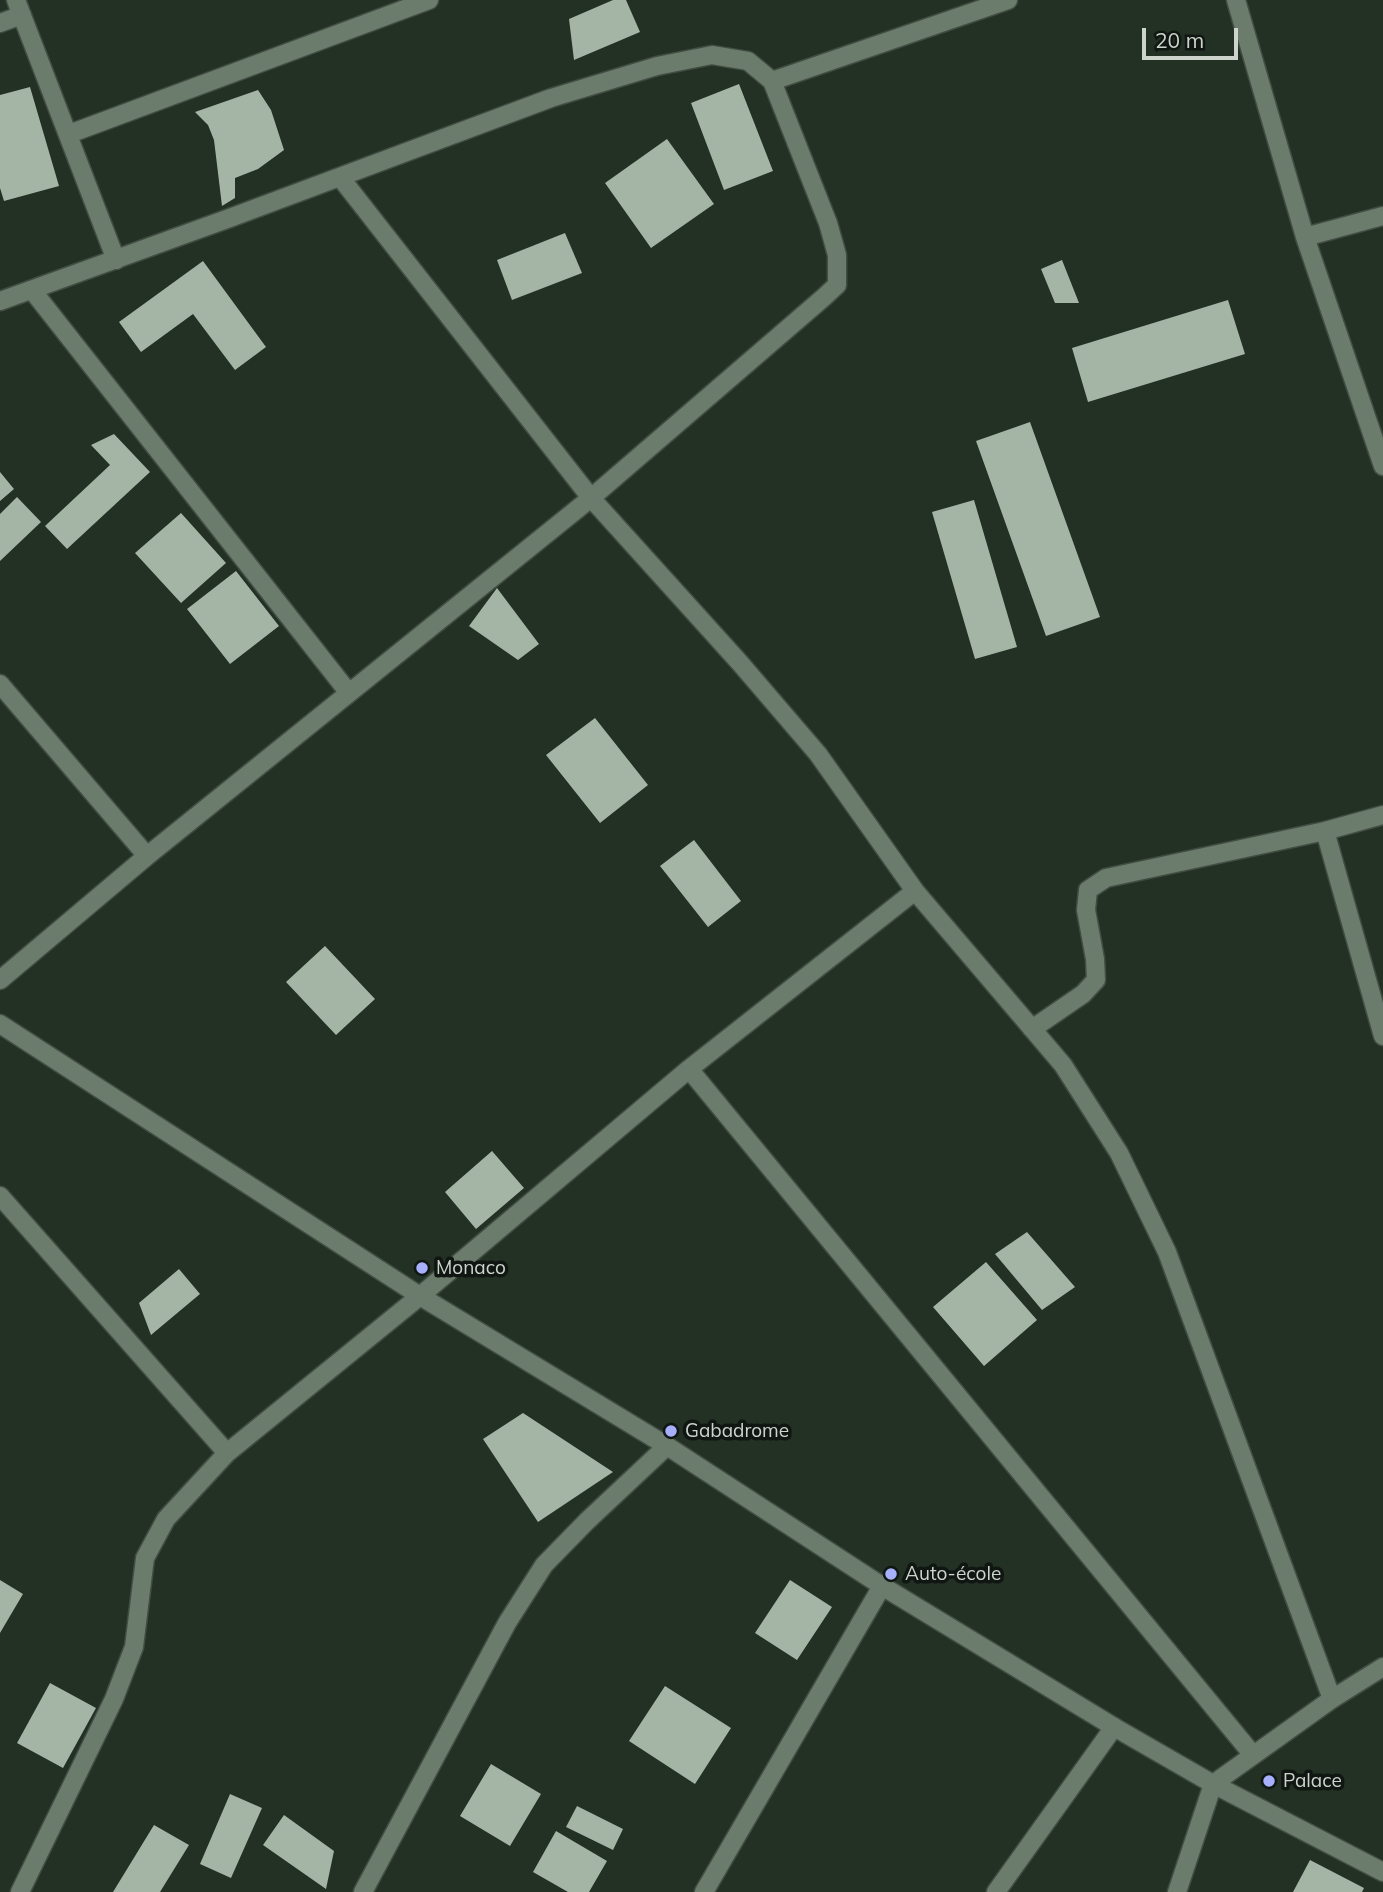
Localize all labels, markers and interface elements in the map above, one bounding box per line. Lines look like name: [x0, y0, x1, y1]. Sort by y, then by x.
scale bar: [1145, 14, 1241, 58]
text: 20 m: [1155, 27, 1204, 53]
place label: Monaco: [436, 1257, 506, 1279]
marker: Monaco: [414, 1260, 430, 1276]
place label: Gabadrome: [685, 1420, 789, 1442]
marker: Gabadrome: [663, 1423, 679, 1439]
place label: Auto-école: [905, 1563, 1001, 1585]
marker: Auto-école: [883, 1566, 899, 1582]
place label: Palace: [1283, 1770, 1342, 1792]
marker: Palace: [1261, 1773, 1277, 1789]

